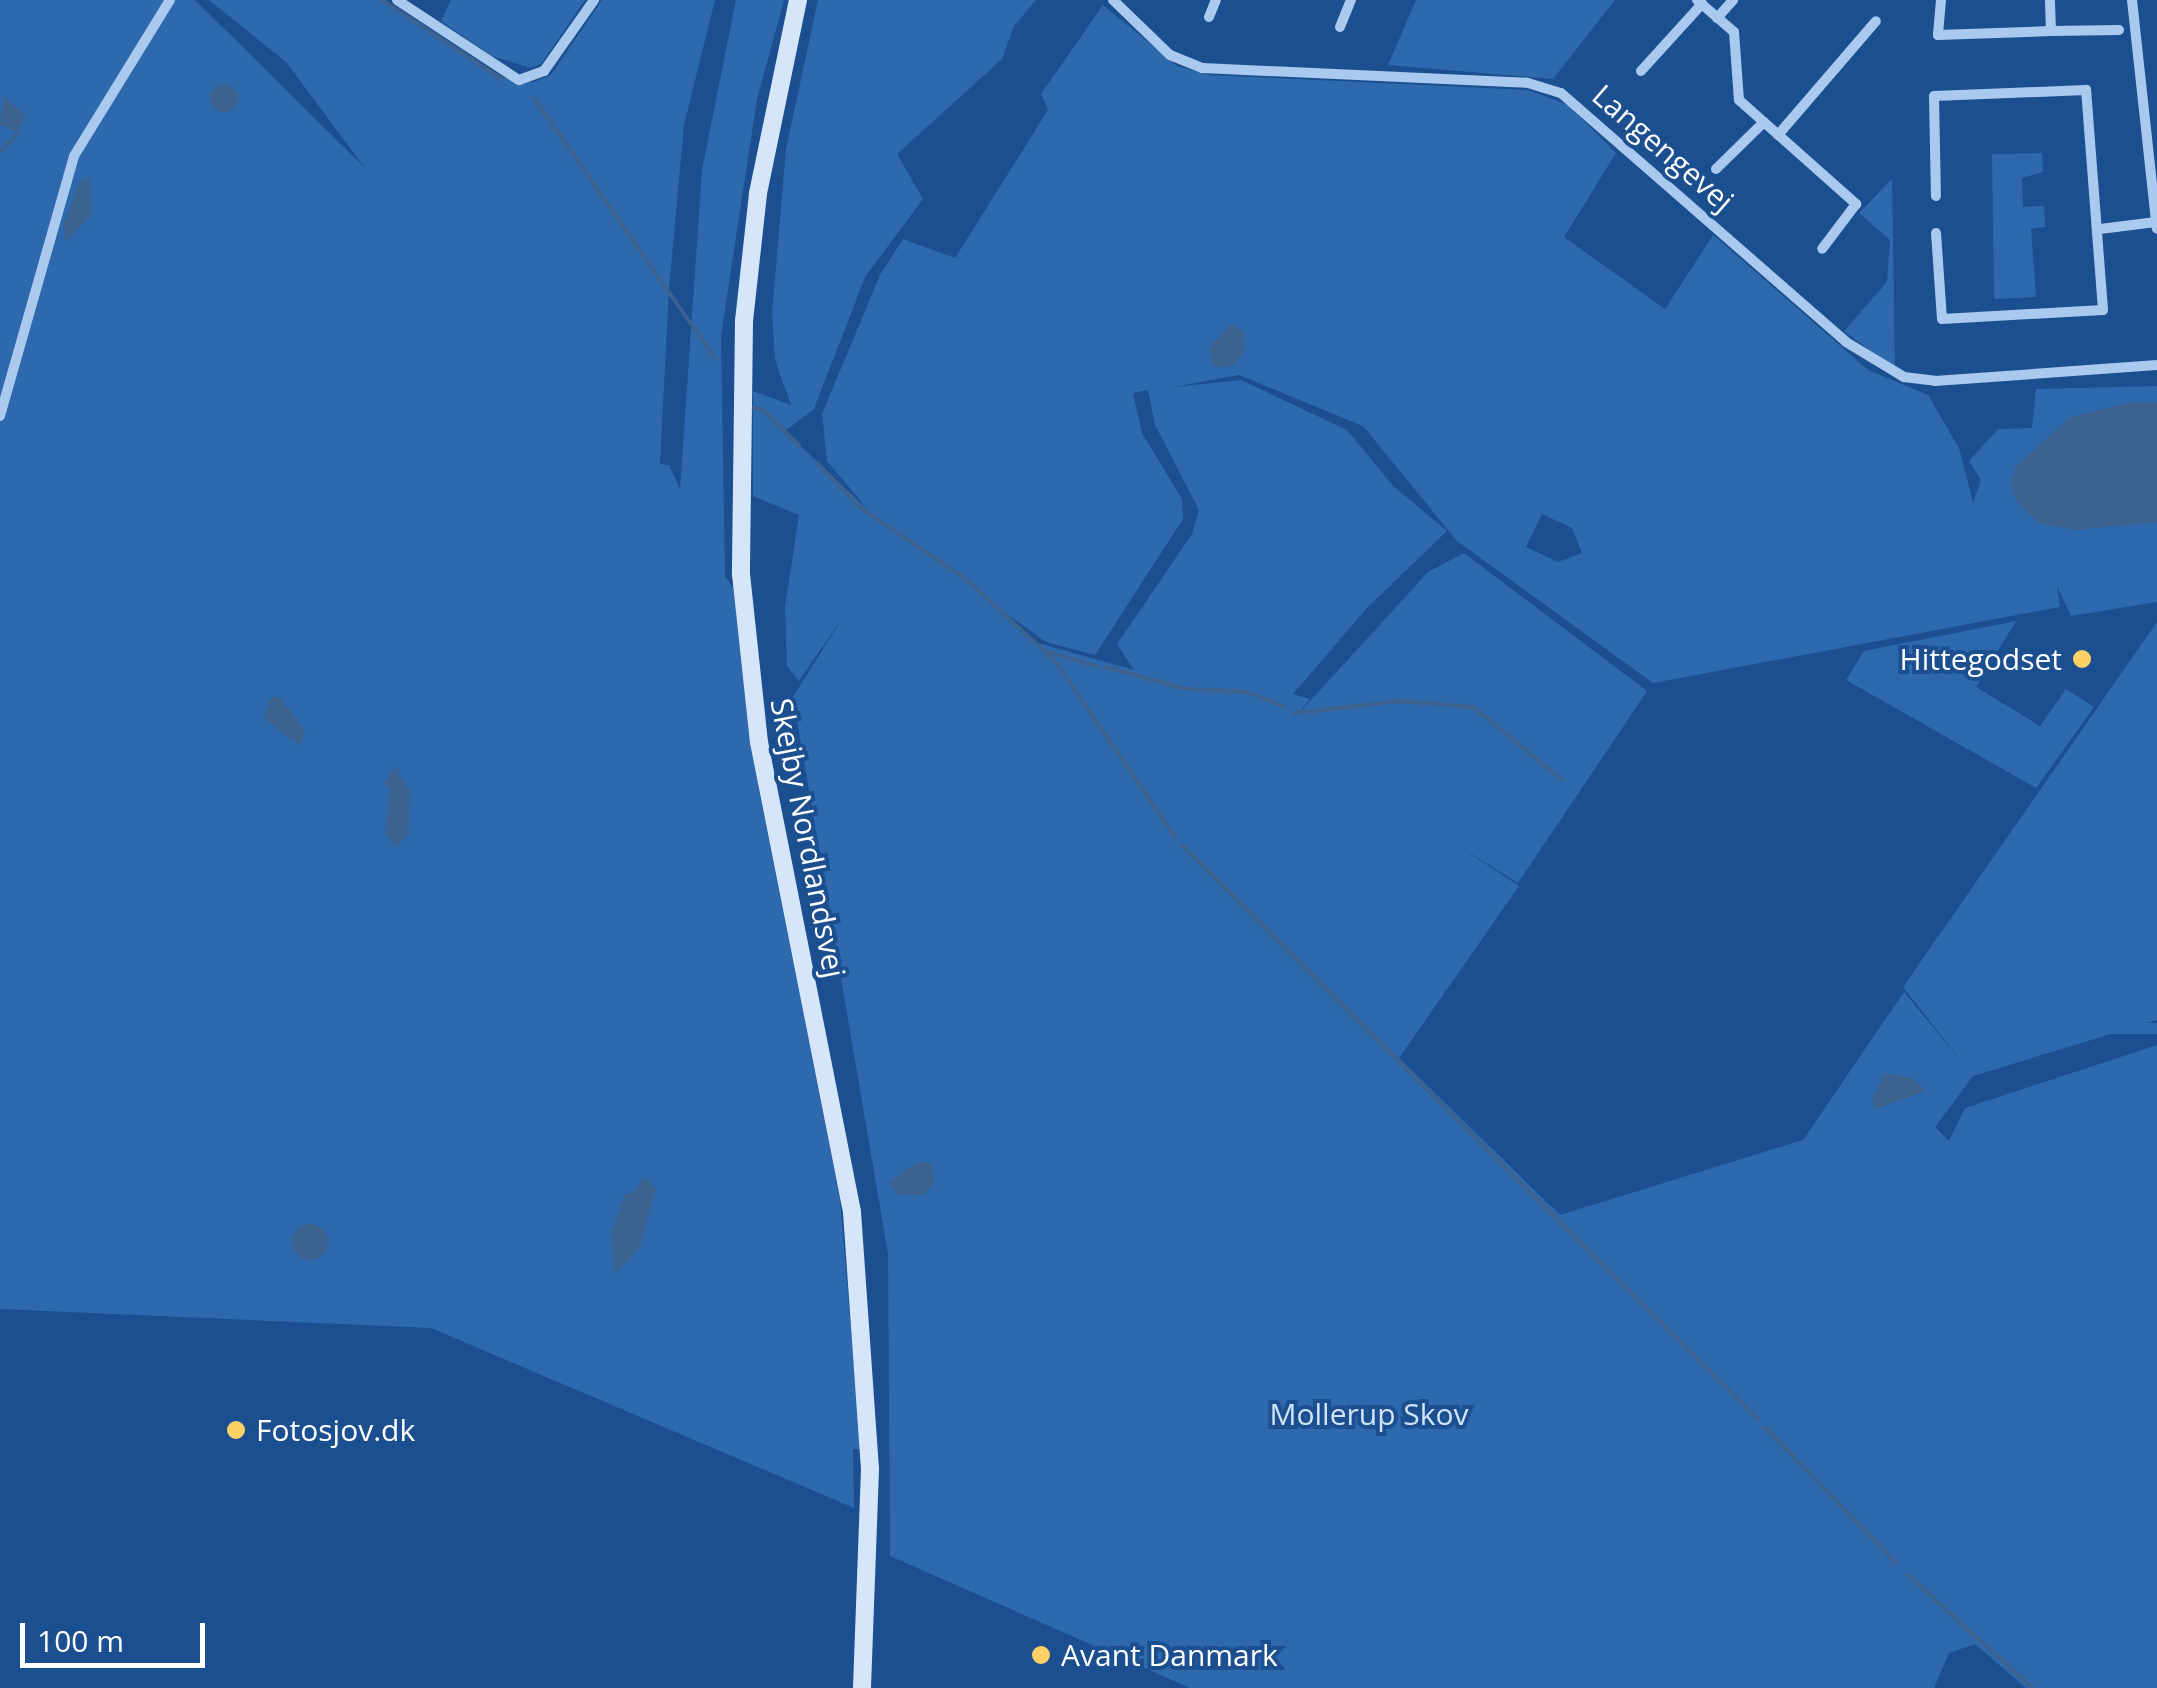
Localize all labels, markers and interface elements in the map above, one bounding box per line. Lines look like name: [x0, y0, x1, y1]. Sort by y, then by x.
street label: Langengevej: [1585, 77, 1741, 219]
place label: Hittegodset: [1900, 641, 2062, 677]
marker: Hittegodset: [2071, 648, 2093, 670]
street label: Skejby Nordlandsvej: [763, 695, 853, 981]
park label: Mollerup Skov: [1269, 1396, 1469, 1432]
place label: Fotosjov.dk: [256, 1412, 415, 1448]
marker: Fotosjov.dk: [225, 1419, 247, 1441]
scale bar: [25, 1603, 210, 1665]
text: 100 m: [37, 1620, 124, 1661]
place label: Avant Danmark: [1061, 1637, 1278, 1673]
marker: Avant Danmark: [1030, 1644, 1052, 1666]

